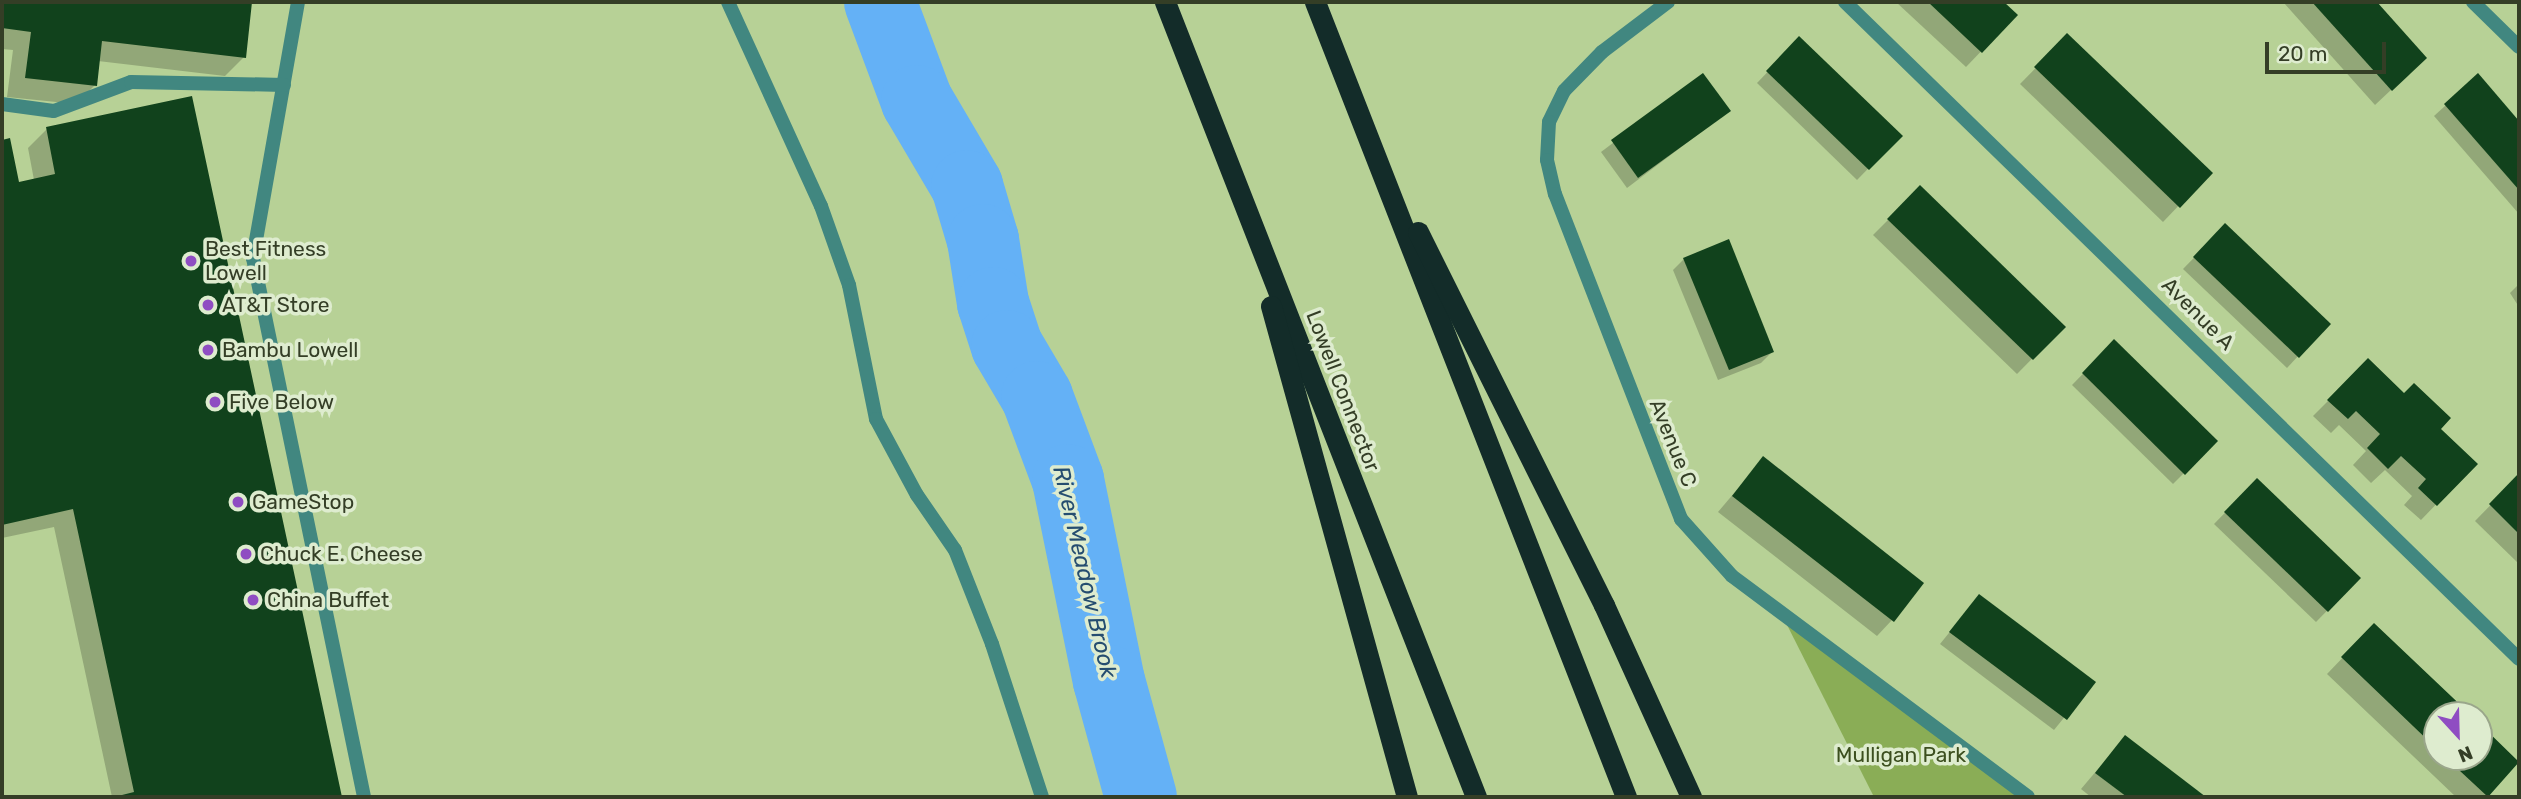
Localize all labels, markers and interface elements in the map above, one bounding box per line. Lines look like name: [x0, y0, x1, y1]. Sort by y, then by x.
scale bar: [2269, 28, 2390, 72]
text: 20 m: [2278, 41, 2327, 66]
place label: Best Fitness Lowell: [205, 236, 326, 286]
marker: Best Fitness Lowell: [183, 253, 199, 269]
street label: Avenue A: [2156, 272, 2240, 356]
place label: AT&T Store: [222, 292, 330, 318]
marker: AT&T Store: [200, 297, 216, 313]
street label: Lowell Connector: [1301, 307, 1385, 475]
place label: Bambu Lowell: [222, 337, 358, 363]
marker: Bambu Lowell: [200, 342, 216, 358]
place label: Five Below: [229, 389, 334, 415]
marker: Five Below: [207, 394, 223, 410]
street label: Avenue C: [1644, 395, 1702, 491]
water label: River Meadow Brook: [1047, 463, 1123, 681]
place label: GameStop: [252, 489, 354, 515]
marker: GameStop: [230, 494, 246, 510]
place label: Chuck E. Cheese: [260, 541, 423, 567]
marker: Chuck E. Cheese: [238, 546, 254, 562]
place label: China Buffet: [267, 587, 389, 613]
marker: China Buffet: [245, 592, 261, 608]
north arrow: [2423, 701, 2493, 771]
text: N: [2455, 741, 2476, 767]
park label: Mulligan Park: [1836, 742, 1966, 768]

